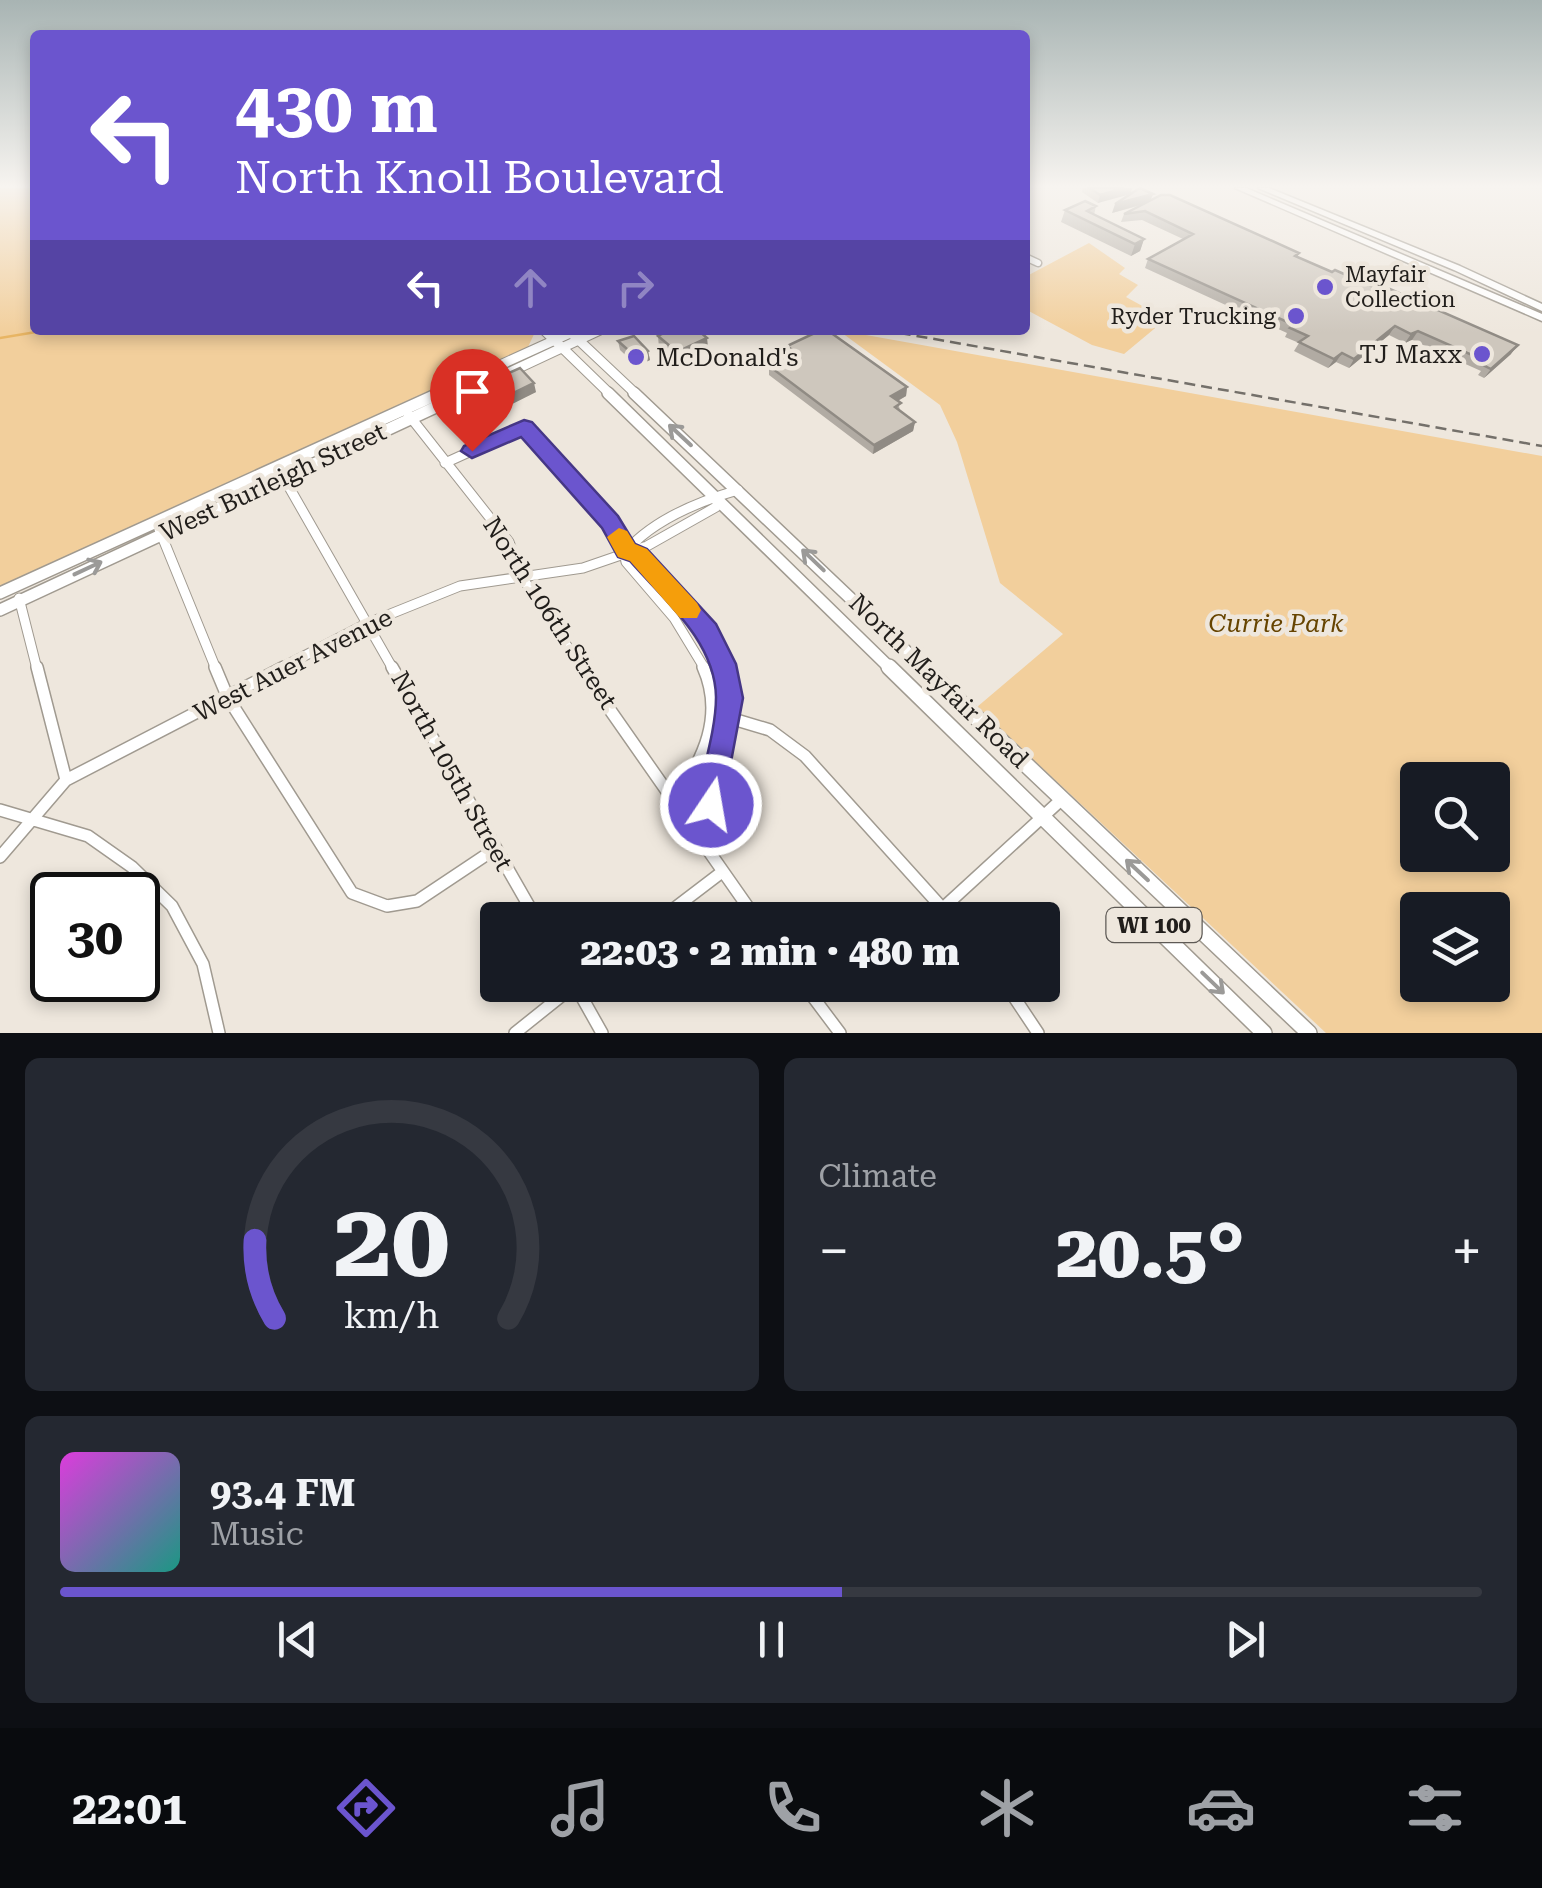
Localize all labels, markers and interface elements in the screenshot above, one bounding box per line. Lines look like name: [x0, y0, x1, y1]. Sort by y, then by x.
text: 430 m: [235, 67, 438, 149]
icon: left: [70, 70, 200, 200]
text: North Knoll Boulevard: [235, 151, 724, 204]
icon: left: [398, 260, 453, 315]
icon: ahead: [503, 260, 558, 315]
icon: right: [608, 260, 663, 315]
place label: Mayfair Collection: [1345, 262, 1455, 312]
marker: Mayfair Collection: [1314, 276, 1336, 298]
place label: Ryder Trucking: [1111, 304, 1277, 329]
marker: Ryder Trucking: [1285, 305, 1307, 327]
place label: TJ Maxx: [1359, 340, 1463, 369]
place label: McDonald's: [656, 343, 799, 372]
marker: TJ Maxx: [1471, 343, 1493, 365]
marker: McDonald's: [625, 346, 647, 368]
pin: [430, 349, 515, 452]
icon: arrive: [445, 364, 500, 419]
street label: West Burleigh Street: [156, 417, 390, 547]
one-way arrow: [668, 423, 692, 447]
street label: North 106th Street: [477, 512, 623, 714]
one-way arrow: [801, 548, 825, 572]
one-way arrow: [72, 558, 102, 577]
street label: North Mayfair Road: [843, 588, 1035, 774]
street label: West Auer Avenue: [189, 603, 397, 727]
park label: Currie Park: [1208, 609, 1344, 638]
street label: North 105th Street: [385, 666, 519, 876]
position arrow: [659, 753, 763, 857]
map controls: [1400, 762, 1510, 1002]
button: search: [1400, 762, 1510, 872]
one-way arrow: [1125, 858, 1149, 882]
speed limit sign: 30: [30, 872, 160, 1002]
button: layers: [1400, 892, 1510, 1002]
road number: WI 100: [1106, 908, 1202, 942]
text: 22:03 · 2 min · 480 m: [580, 930, 960, 974]
one-way arrow: [1201, 971, 1225, 995]
text: Climate: [819, 1157, 937, 1195]
text: 20: [334, 1180, 450, 1301]
text: 20.5°: [1056, 1207, 1245, 1295]
text: −: [819, 1219, 849, 1283]
text: +: [1451, 1219, 1482, 1283]
text: km/h: [344, 1295, 440, 1337]
text: 93.4 FM: [210, 1471, 356, 1515]
text: Music: [210, 1515, 304, 1553]
icon: previous: [270, 1612, 325, 1667]
icon: pause: [744, 1612, 799, 1667]
icon: next: [1218, 1612, 1273, 1667]
icon: directions: [331, 1773, 401, 1843]
icon: music: [545, 1773, 615, 1843]
icon: phone: [758, 1773, 828, 1843]
icon: climate: [972, 1773, 1042, 1843]
icon: car: [1186, 1773, 1256, 1843]
icon: filters: [1400, 1773, 1470, 1843]
text: 22:01: [72, 1782, 187, 1835]

